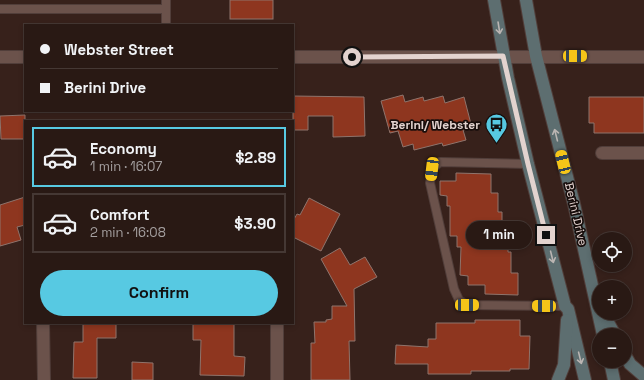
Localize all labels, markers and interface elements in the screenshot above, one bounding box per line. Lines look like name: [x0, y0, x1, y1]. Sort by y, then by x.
one-way arrow: [495, 21, 503, 34]
text: Webster Street: [64, 40, 174, 59]
route start: [343, 48, 361, 66]
car: [563, 50, 587, 62]
text: Berini Drive: [64, 78, 146, 97]
bus stop icon: Berini/ Webster: [483, 112, 509, 145]
place label: Berini/ Webster: [391, 117, 480, 133]
one-way arrow: [552, 129, 560, 142]
icon: car: [42, 139, 78, 175]
text: Economy: [90, 139, 157, 158]
text: $2.89: [235, 148, 276, 167]
car: [554, 149, 572, 175]
car: [425, 156, 439, 182]
text: 1 min · 16:07: [90, 158, 162, 175]
street label: Berini Drive: [561, 181, 591, 247]
icon: car: [42, 205, 78, 241]
text: Comfort: [90, 205, 150, 224]
text: $3.90: [234, 214, 276, 233]
callout: 1 min: [466, 221, 532, 249]
text: 2 min · 16:08: [90, 224, 166, 241]
text: 1 min: [483, 226, 515, 243]
route end: [537, 226, 555, 244]
map controls: [592, 232, 632, 368]
button: locate: [592, 232, 632, 272]
one-way arrow: [549, 251, 556, 264]
button: Confirm: [40, 270, 278, 316]
button: +: [592, 280, 632, 320]
car: [455, 299, 479, 311]
car: [532, 300, 556, 312]
button: −: [592, 328, 632, 368]
one-way arrow: [577, 351, 584, 364]

